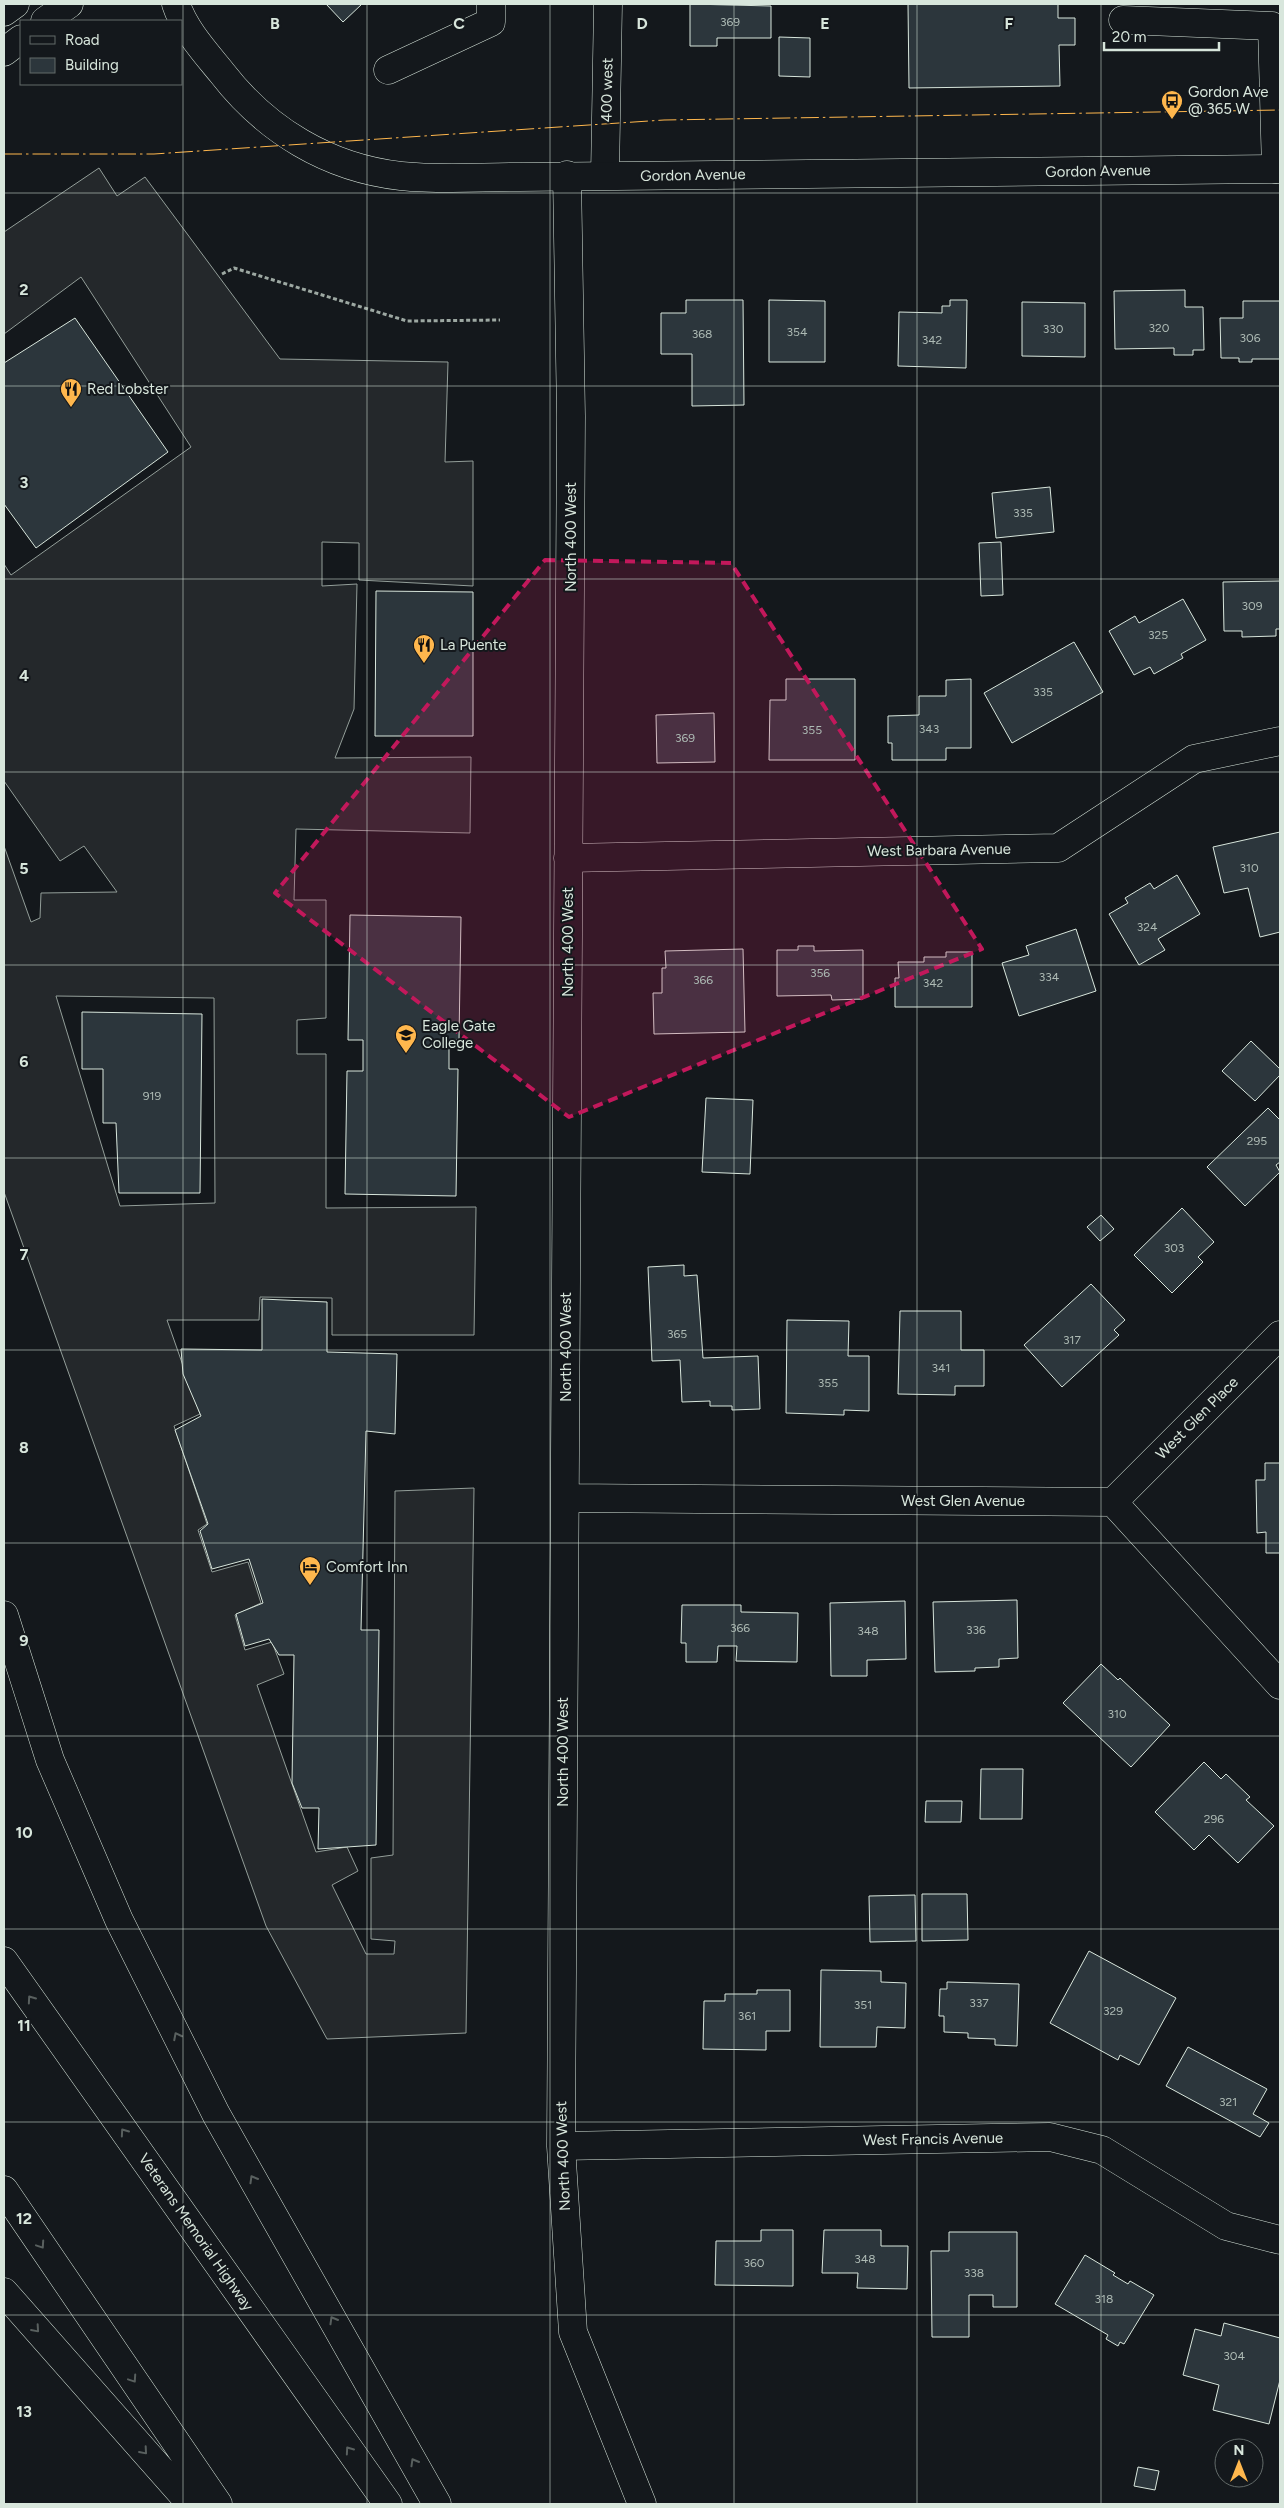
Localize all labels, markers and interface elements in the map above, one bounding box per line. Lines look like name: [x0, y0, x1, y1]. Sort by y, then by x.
text: B: [270, 14, 280, 33]
text: C: [453, 14, 465, 33]
text: D: [636, 14, 648, 33]
text: E: [820, 14, 830, 33]
text: F: [1005, 14, 1014, 33]
house number: 369: [720, 15, 740, 29]
legend: [20, 20, 182, 85]
scale bar: [1104, 20, 1219, 52]
text: 20 m: [1112, 28, 1146, 46]
text: Road: [65, 31, 100, 49]
text: Building: [65, 56, 119, 74]
street label: 400 west: [597, 57, 617, 122]
place label: Gordon Ave @ 365 W: [1188, 83, 1269, 118]
bus stop icon: Gordon Ave @ 365 W: [1160, 89, 1184, 120]
street label: Gordon Avenue: [1045, 161, 1151, 181]
street label: Gordon Avenue: [640, 165, 746, 185]
text: 2: [19, 280, 29, 299]
house number: 320: [1149, 321, 1170, 335]
house number: 330: [1043, 322, 1064, 336]
house number: 354: [787, 325, 808, 339]
house number: 368: [692, 327, 712, 341]
house number: 306: [1239, 331, 1261, 345]
house number: 342: [922, 333, 942, 347]
restaurant icon: Red Lobster: [59, 377, 83, 408]
place label: Red Lobster: [87, 380, 168, 398]
text: 3: [20, 473, 29, 492]
street label: North 400 West: [562, 482, 580, 592]
house number: 335: [1013, 506, 1033, 520]
house number: 309: [1241, 599, 1263, 613]
house number: 325: [1148, 628, 1168, 642]
restaurant icon: La Puente: [412, 633, 436, 664]
place label: La Puente: [440, 636, 507, 654]
text: 4: [19, 666, 29, 685]
house number: 335: [1033, 685, 1053, 699]
house number: 343: [919, 722, 939, 736]
house number: 355: [802, 723, 822, 737]
house number: 369: [675, 731, 695, 745]
street label: West Barbara Avenue: [867, 840, 1011, 860]
text: 5: [19, 859, 29, 878]
house number: 310: [1239, 861, 1259, 875]
street label: North 400 West: [559, 887, 577, 997]
house number: 324: [1137, 920, 1158, 934]
house number: 356: [810, 966, 830, 980]
house number: 334: [1039, 970, 1060, 984]
house number: 366: [693, 973, 713, 987]
house number: 342: [923, 976, 943, 990]
place label: Eagle Gate College: [422, 1017, 495, 1052]
school or university icon: Eagle Gate College: [394, 1023, 418, 1054]
text: 6: [19, 1052, 29, 1071]
house number: 919: [143, 1089, 161, 1103]
house number: 295: [1247, 1134, 1267, 1148]
house number: 303: [1164, 1241, 1184, 1255]
text: 7: [20, 1245, 29, 1264]
street label: North 400 West: [557, 1292, 575, 1402]
house number: 365: [667, 1327, 687, 1341]
house number: 317: [1063, 1333, 1082, 1347]
house number: 341: [932, 1361, 950, 1375]
street label: West Glen Place: [1152, 1373, 1242, 1463]
house number: 355: [818, 1376, 838, 1390]
text: 8: [19, 1438, 29, 1457]
street label: West Glen Avenue: [901, 1492, 1025, 1510]
hotel icon: Comfort Inn: [298, 1555, 322, 1586]
place label: Comfort Inn: [326, 1558, 408, 1576]
house number: 366: [730, 1621, 750, 1635]
house number: 336: [966, 1623, 986, 1637]
house number: 348: [857, 1624, 879, 1638]
text: 9: [19, 1631, 29, 1650]
street label: North 400 West: [554, 1697, 572, 1807]
house number: 310: [1107, 1707, 1127, 1721]
house number: 296: [1204, 1812, 1224, 1826]
text: 10: [15, 1823, 33, 1842]
one-way arrow: [28, 1995, 37, 2005]
house number: 337: [969, 1996, 989, 2010]
house number: 351: [854, 1998, 872, 2012]
house number: 329: [1103, 2004, 1123, 2018]
house number: 361: [738, 2009, 756, 2023]
text: 11: [17, 2016, 31, 2035]
one-way arrow: [173, 2032, 183, 2041]
house number: 321: [1219, 2095, 1237, 2109]
street label: North 400 West: [552, 2100, 574, 2211]
one-way arrow: [121, 2128, 130, 2137]
street label: West Francis Avenue: [863, 2129, 1003, 2149]
street label: Veterans Memorial Highway: [135, 2150, 257, 2314]
one-way arrow: [249, 2176, 259, 2185]
text: 12: [16, 2209, 32, 2228]
one-way arrow: [35, 2239, 44, 2249]
house number: 348: [854, 2252, 876, 2266]
house number: 360: [743, 2256, 765, 2270]
house number: 338: [964, 2266, 984, 2280]
house number: 318: [1095, 2292, 1113, 2306]
one-way arrow: [330, 2317, 340, 2326]
one-way arrow: [30, 2323, 39, 2332]
house number: 304: [1223, 2349, 1245, 2363]
one-way arrow: [126, 2374, 136, 2383]
text: 13: [16, 2402, 32, 2421]
north arrow: [1214, 2438, 1264, 2488]
text: N: [1234, 2442, 1244, 2459]
one-way arrow: [138, 2445, 147, 2454]
one-way arrow: [346, 2446, 355, 2456]
one-way arrow: [410, 2458, 420, 2467]

